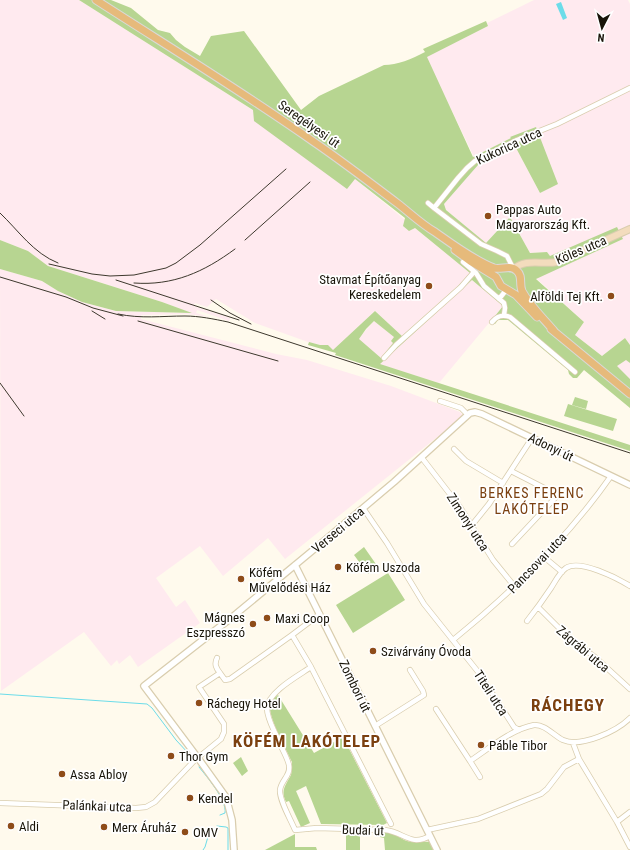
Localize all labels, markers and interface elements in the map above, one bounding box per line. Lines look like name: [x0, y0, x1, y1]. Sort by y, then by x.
north arrow: [582, 8, 622, 48]
text: N: [597, 31, 605, 44]
street label: Seregélyesi út: [275, 97, 343, 151]
street label: Kukorica utca: [474, 124, 544, 168]
place label: Pappas Auto Magyarország Kft.: [496, 202, 590, 232]
marker: Pappas Auto Magyarország Kft.: [483, 211, 493, 221]
street label: Köles utca: [553, 233, 609, 267]
place label: Stavmat Építőanyag Kereskedelem: [319, 272, 421, 302]
marker: Stavmat Építőanyag Kereskedelem: [424, 281, 434, 291]
place label: Alföldi Tej Kft.: [530, 289, 603, 304]
marker: Alföldi Tej Kft.: [606, 291, 616, 301]
street label: Adonyi út: [526, 430, 576, 464]
district label: BERKES FERENC LAKÓTELEP: [480, 485, 584, 517]
street label: Zimonyi utca: [444, 490, 492, 554]
street label: Verseci utca: [309, 504, 367, 556]
street label: Pancsovai utca: [504, 530, 570, 596]
place label: Köfém Uszoda: [346, 560, 420, 575]
marker: Köfém Uszoda: [333, 562, 343, 572]
place label: Köfém Művelődési Ház: [249, 565, 331, 595]
marker: Köfém Művelődési Ház: [236, 574, 246, 584]
place label: Mágnes Eszpresszó: [187, 610, 245, 640]
place label: Maxi Coop: [275, 611, 330, 626]
marker: Maxi Coop: [262, 613, 272, 623]
marker: Mágnes Eszpresszó: [248, 619, 258, 629]
street label: Zágrábi utca: [554, 623, 612, 675]
place label: Szivárvány Óvoda: [381, 644, 471, 659]
marker: Szivárvány Óvoda: [368, 646, 378, 656]
street label: Zombori út: [336, 658, 374, 715]
street label: Titeli utca: [471, 668, 511, 718]
district label: RÁCHEGY: [531, 695, 605, 715]
place label: Ráchegy Hotel: [207, 696, 281, 711]
marker: Ráchegy Hotel: [194, 698, 204, 708]
district label: KÖFÉM LAKÓTELEP: [233, 731, 381, 751]
place label: Páble Tibor: [489, 738, 547, 753]
marker: Páble Tibor: [476, 740, 486, 750]
place label: Thor Gym: [179, 749, 228, 764]
marker: Thor Gym: [166, 751, 176, 761]
place label: Assa Abloy: [70, 767, 128, 782]
marker: Assa Abloy: [57, 769, 67, 779]
place label: Kendel: [198, 791, 233, 806]
marker: Kendel: [185, 793, 195, 803]
street label: Palánkai utca: [62, 797, 132, 815]
place label: Aldi: [19, 819, 39, 834]
place label: Merx Áruház: [112, 820, 177, 835]
marker: Aldi: [6, 821, 16, 831]
marker: Merx Áruház: [99, 822, 109, 832]
street label: Budai út: [342, 822, 384, 838]
place label: OMV: [193, 825, 219, 840]
marker: OMV: [180, 827, 190, 837]

